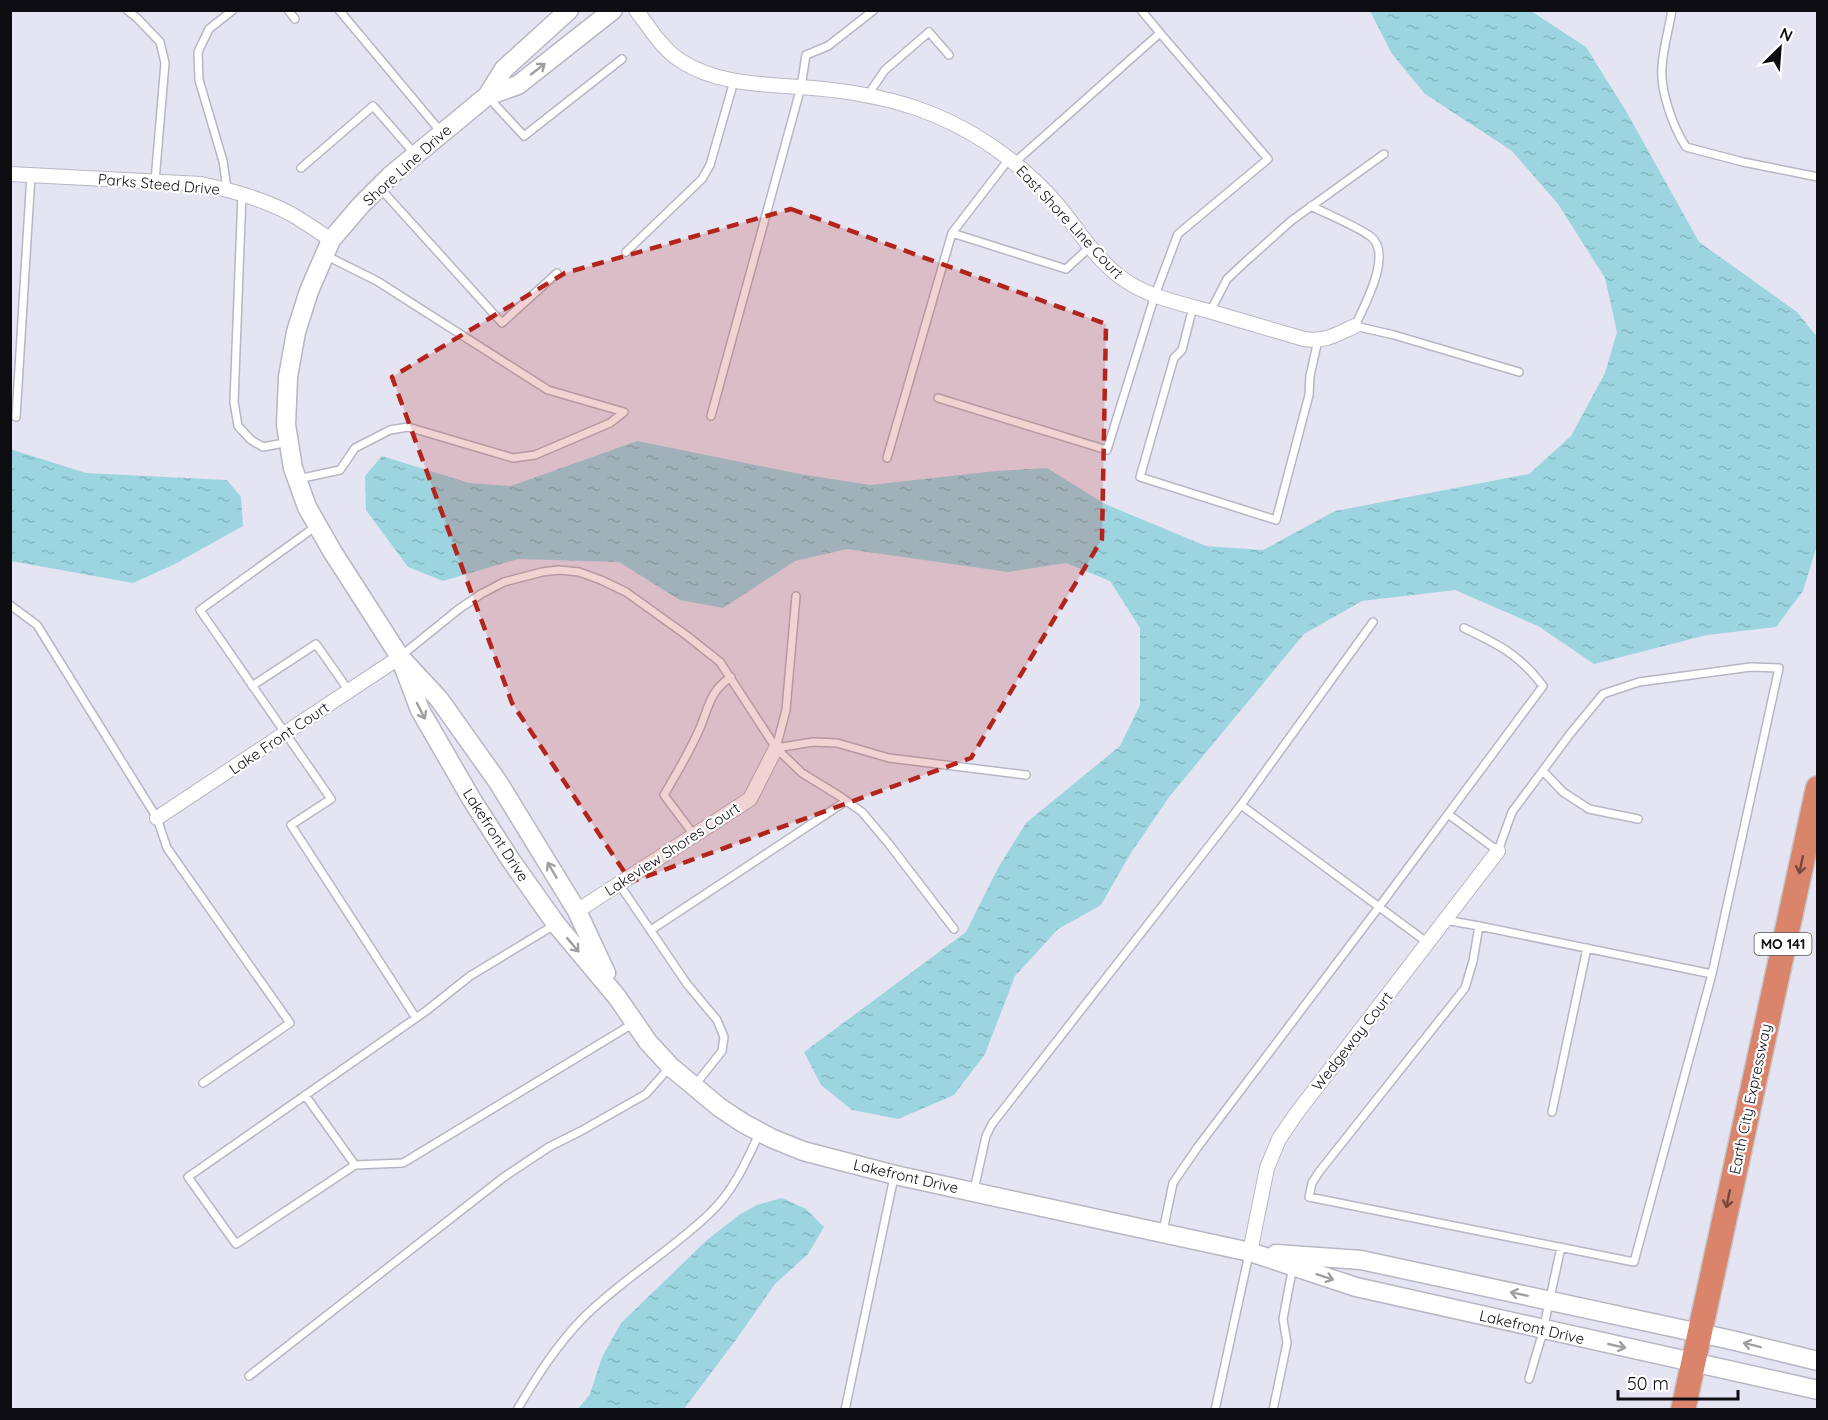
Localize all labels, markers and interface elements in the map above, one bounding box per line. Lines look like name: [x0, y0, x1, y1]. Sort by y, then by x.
north arrow: [1750, 18, 1810, 78]
text: N: [1777, 23, 1796, 46]
one-way arrow: [530, 63, 546, 76]
street label: Shore Line Drive: [359, 120, 455, 210]
street label: East Shore Line Court: [1012, 161, 1128, 283]
street label: Parks Steed Drive: [97, 169, 221, 199]
street label: Lake Front Court: [225, 698, 333, 778]
one-way arrow: [416, 702, 428, 720]
street label: Lakefront Drive: [459, 785, 533, 885]
street label: Lakeview Shores Court: [601, 798, 743, 900]
one-way arrow: [1794, 856, 1806, 875]
one-way arrow: [546, 862, 558, 879]
road number: MO 141: [1754, 933, 1812, 955]
one-way arrow: [567, 937, 580, 953]
street label: Wedgeway Court: [1307, 988, 1397, 1094]
street label: Earth City Expressway: [1725, 1022, 1775, 1176]
street label: Lakefront Drive: [852, 1155, 960, 1197]
one-way arrow: [1722, 1189, 1733, 1209]
one-way arrow: [1315, 1272, 1334, 1283]
one-way arrow: [1509, 1288, 1528, 1300]
street label: Lakefront Drive: [1478, 1306, 1586, 1348]
one-way arrow: [1743, 1339, 1762, 1351]
one-way arrow: [1607, 1341, 1626, 1352]
scale bar: [1618, 1363, 1738, 1401]
text: 50 m: [1627, 1372, 1669, 1395]

